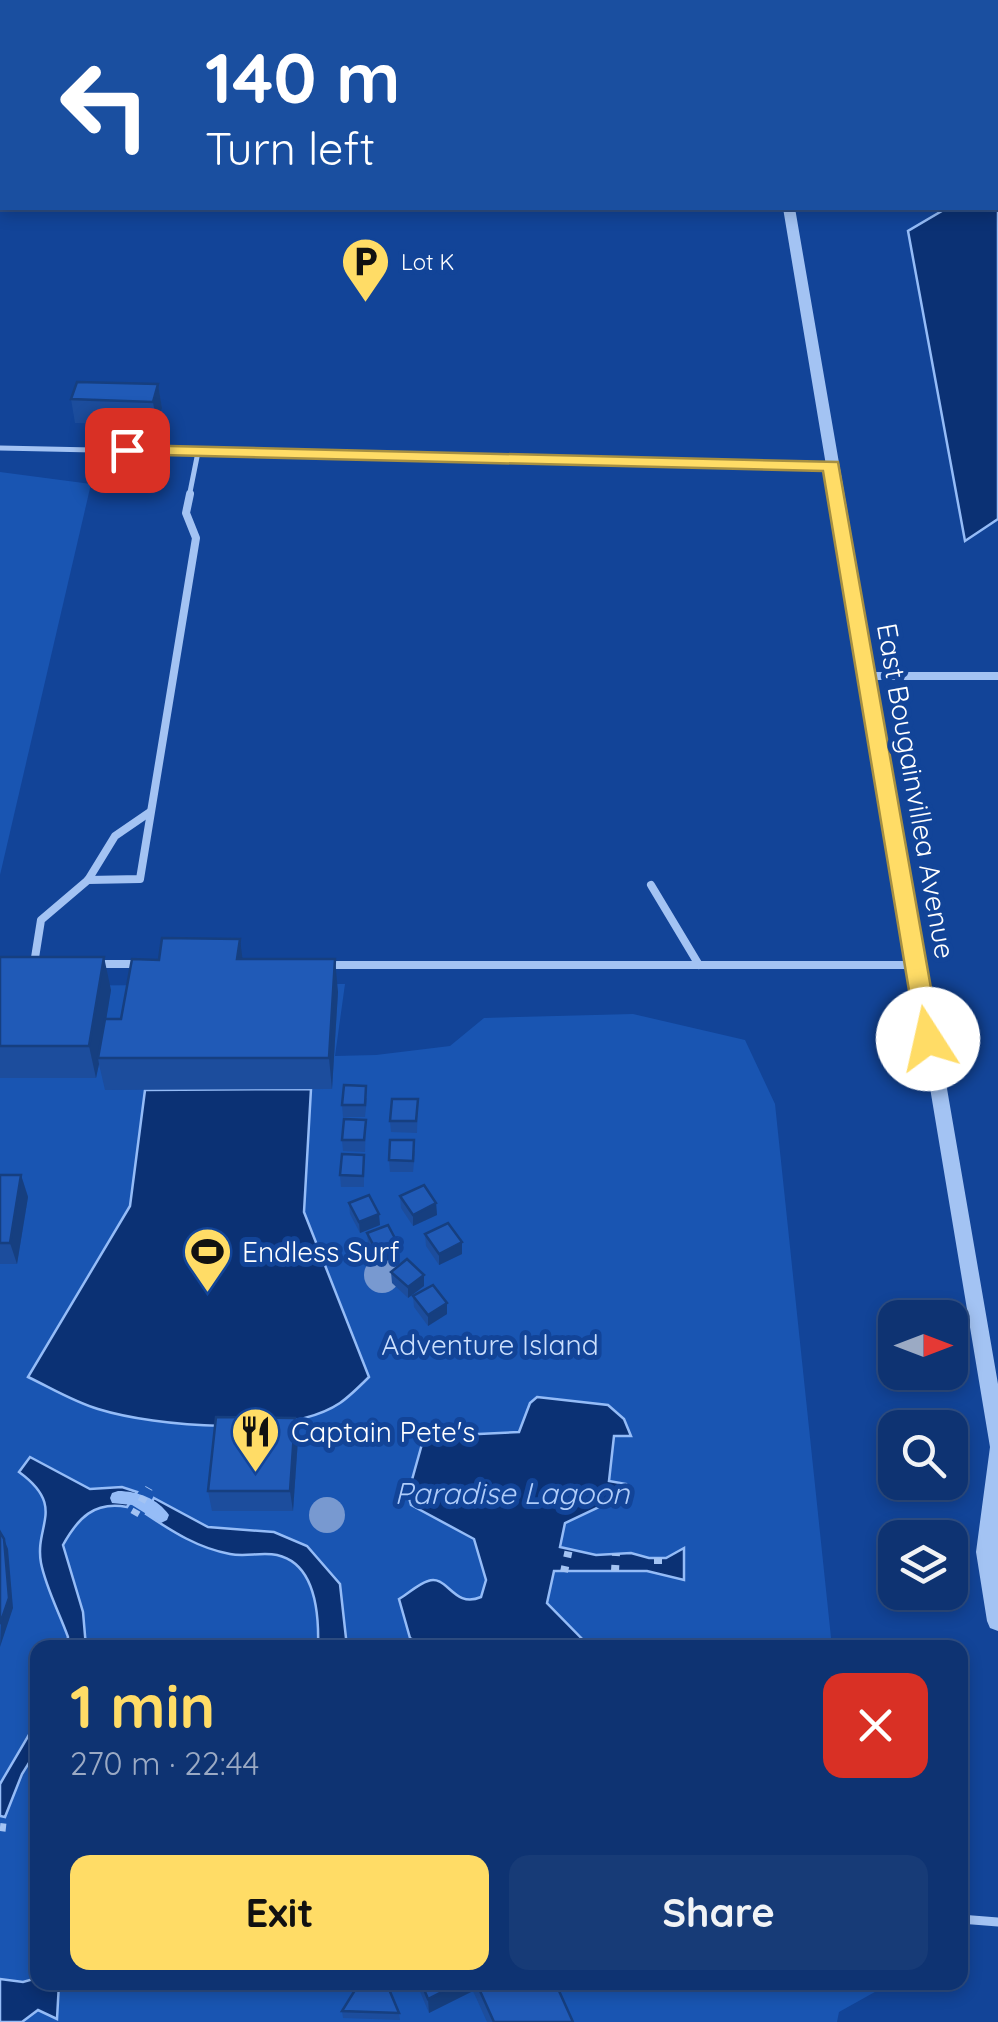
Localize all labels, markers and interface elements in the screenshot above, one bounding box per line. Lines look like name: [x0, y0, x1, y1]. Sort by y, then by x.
text: 140 m: [205, 33, 401, 121]
icon: left: [40, 40, 170, 170]
text: Turn left: [205, 120, 375, 176]
parking icon: Lot K: [340, 236, 392, 304]
place label: Lot K: [401, 248, 454, 276]
pin: [85, 408, 170, 493]
icon: arrive: [100, 423, 155, 478]
street label: East Bougainvillea Avenue: [870, 620, 963, 961]
position arrow: [876, 987, 980, 1091]
sports icon: Endless Surf: [181, 1226, 233, 1294]
place label: Endless Surf: [242, 1234, 399, 1269]
north arrow: [878, 1300, 968, 1390]
map controls: [878, 1300, 968, 1610]
park label: Adventure Island: [381, 1327, 599, 1362]
restaurant icon: Captain Pete's: [230, 1406, 282, 1474]
button: search: [878, 1410, 968, 1500]
place label: Captain Pete's: [291, 1414, 475, 1449]
water label: Paradise Lagoon: [395, 1474, 630, 1512]
button: layers: [878, 1520, 968, 1610]
text: 1 min: [70, 1668, 215, 1743]
button: close: [823, 1673, 928, 1778]
text: 270 m · 22:44: [70, 1743, 259, 1783]
button: Exit: [70, 1855, 489, 1970]
button: Share: [509, 1855, 928, 1970]

